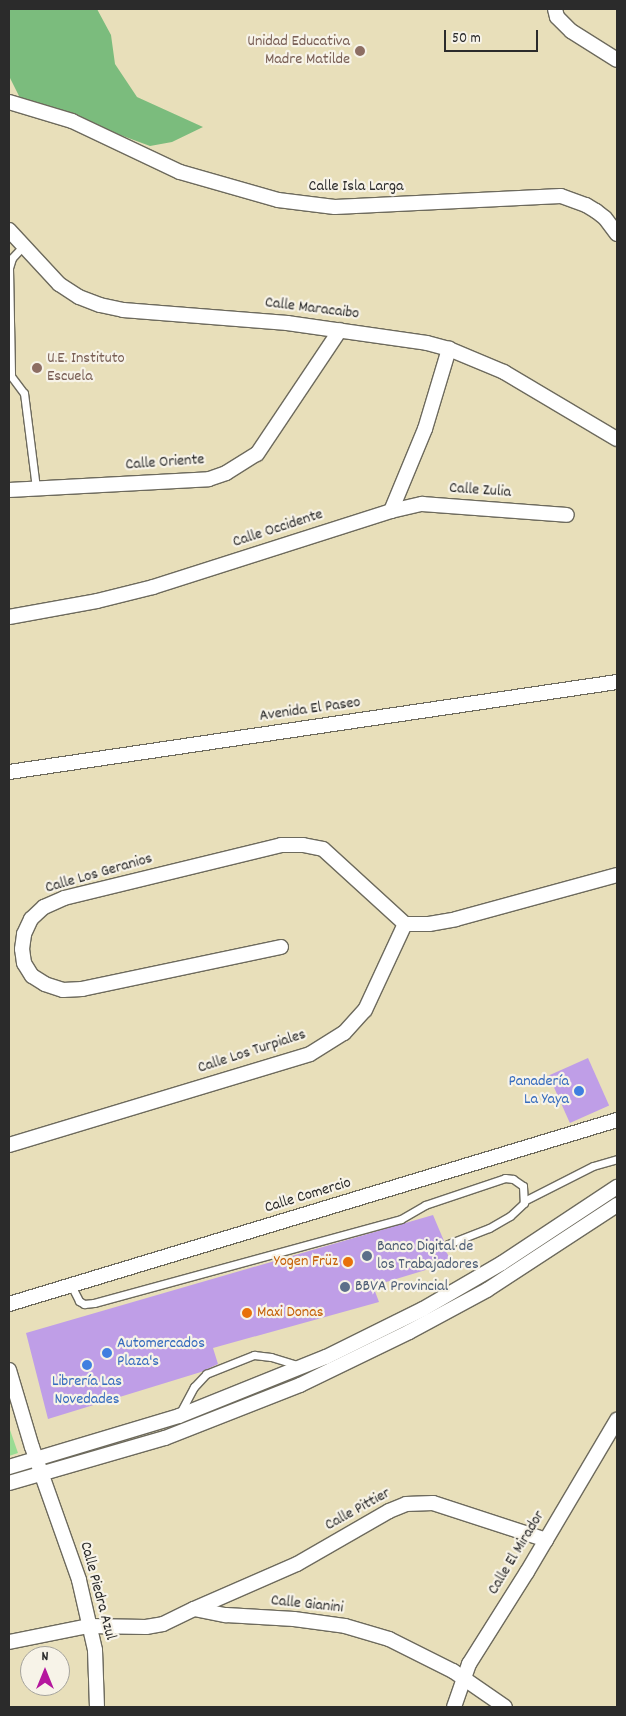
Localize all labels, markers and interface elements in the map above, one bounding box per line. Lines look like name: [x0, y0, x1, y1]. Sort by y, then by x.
scale bar: [446, 20, 540, 52]
text: 50 m: [452, 28, 481, 50]
place label: Unidad Educativa Madre Matilde: [247, 32, 350, 70]
marker: Unidad Educativa Madre Matilde: [354, 45, 366, 57]
street label: Calle Isla Larga: [309, 177, 403, 197]
street label: Calle Maracaibo: [264, 294, 360, 324]
place label: U.E. Instituto Escuela: [47, 349, 125, 387]
marker: U.E. Instituto Escuela: [31, 362, 43, 374]
street label: Calle Oriente: [125, 451, 205, 475]
street label: Calle Zulia: [448, 479, 512, 503]
street label: Calle Occidente: [231, 505, 325, 553]
street label: Avenida El Paseo: [258, 693, 362, 727]
street label: Calle Los Geranios: [43, 850, 155, 898]
street label: Calle Los Turpiales: [196, 1026, 308, 1078]
place label: Panadería La Yaya: [508, 1072, 569, 1110]
marker: Panadería La Yaya: [573, 1085, 585, 1097]
street label: Calle Comercio: [263, 1174, 353, 1218]
place label: Banco Digital de los Trabajadores: [377, 1237, 479, 1275]
marker: Banco Digital de los Trabajadores: [361, 1250, 373, 1262]
place label: Yogen Früz: [274, 1252, 338, 1272]
marker: Yogen Früz: [342, 1256, 354, 1268]
place label: BBVA Provincial: [355, 1277, 448, 1297]
marker: BBVA Provincial: [339, 1281, 351, 1293]
place label: Maxi Donas: [257, 1303, 323, 1323]
marker: Maxi Donas: [241, 1307, 253, 1319]
place label: Automercados Plaza's: [117, 1334, 205, 1372]
marker: Automercados Plaza's: [101, 1347, 113, 1359]
marker: Librería Las Novedades: [81, 1359, 93, 1371]
place label: Librería Las Novedades: [52, 1372, 122, 1410]
street label: Calle Pittier: [322, 1484, 394, 1536]
street label: Calle El Mirador: [484, 1507, 550, 1599]
street label: Calle Piedra Azul: [75, 1540, 119, 1642]
street label: Calle Gianini: [270, 1592, 344, 1618]
north arrow: [20, 1646, 70, 1696]
text: N: [42, 1647, 48, 1667]

